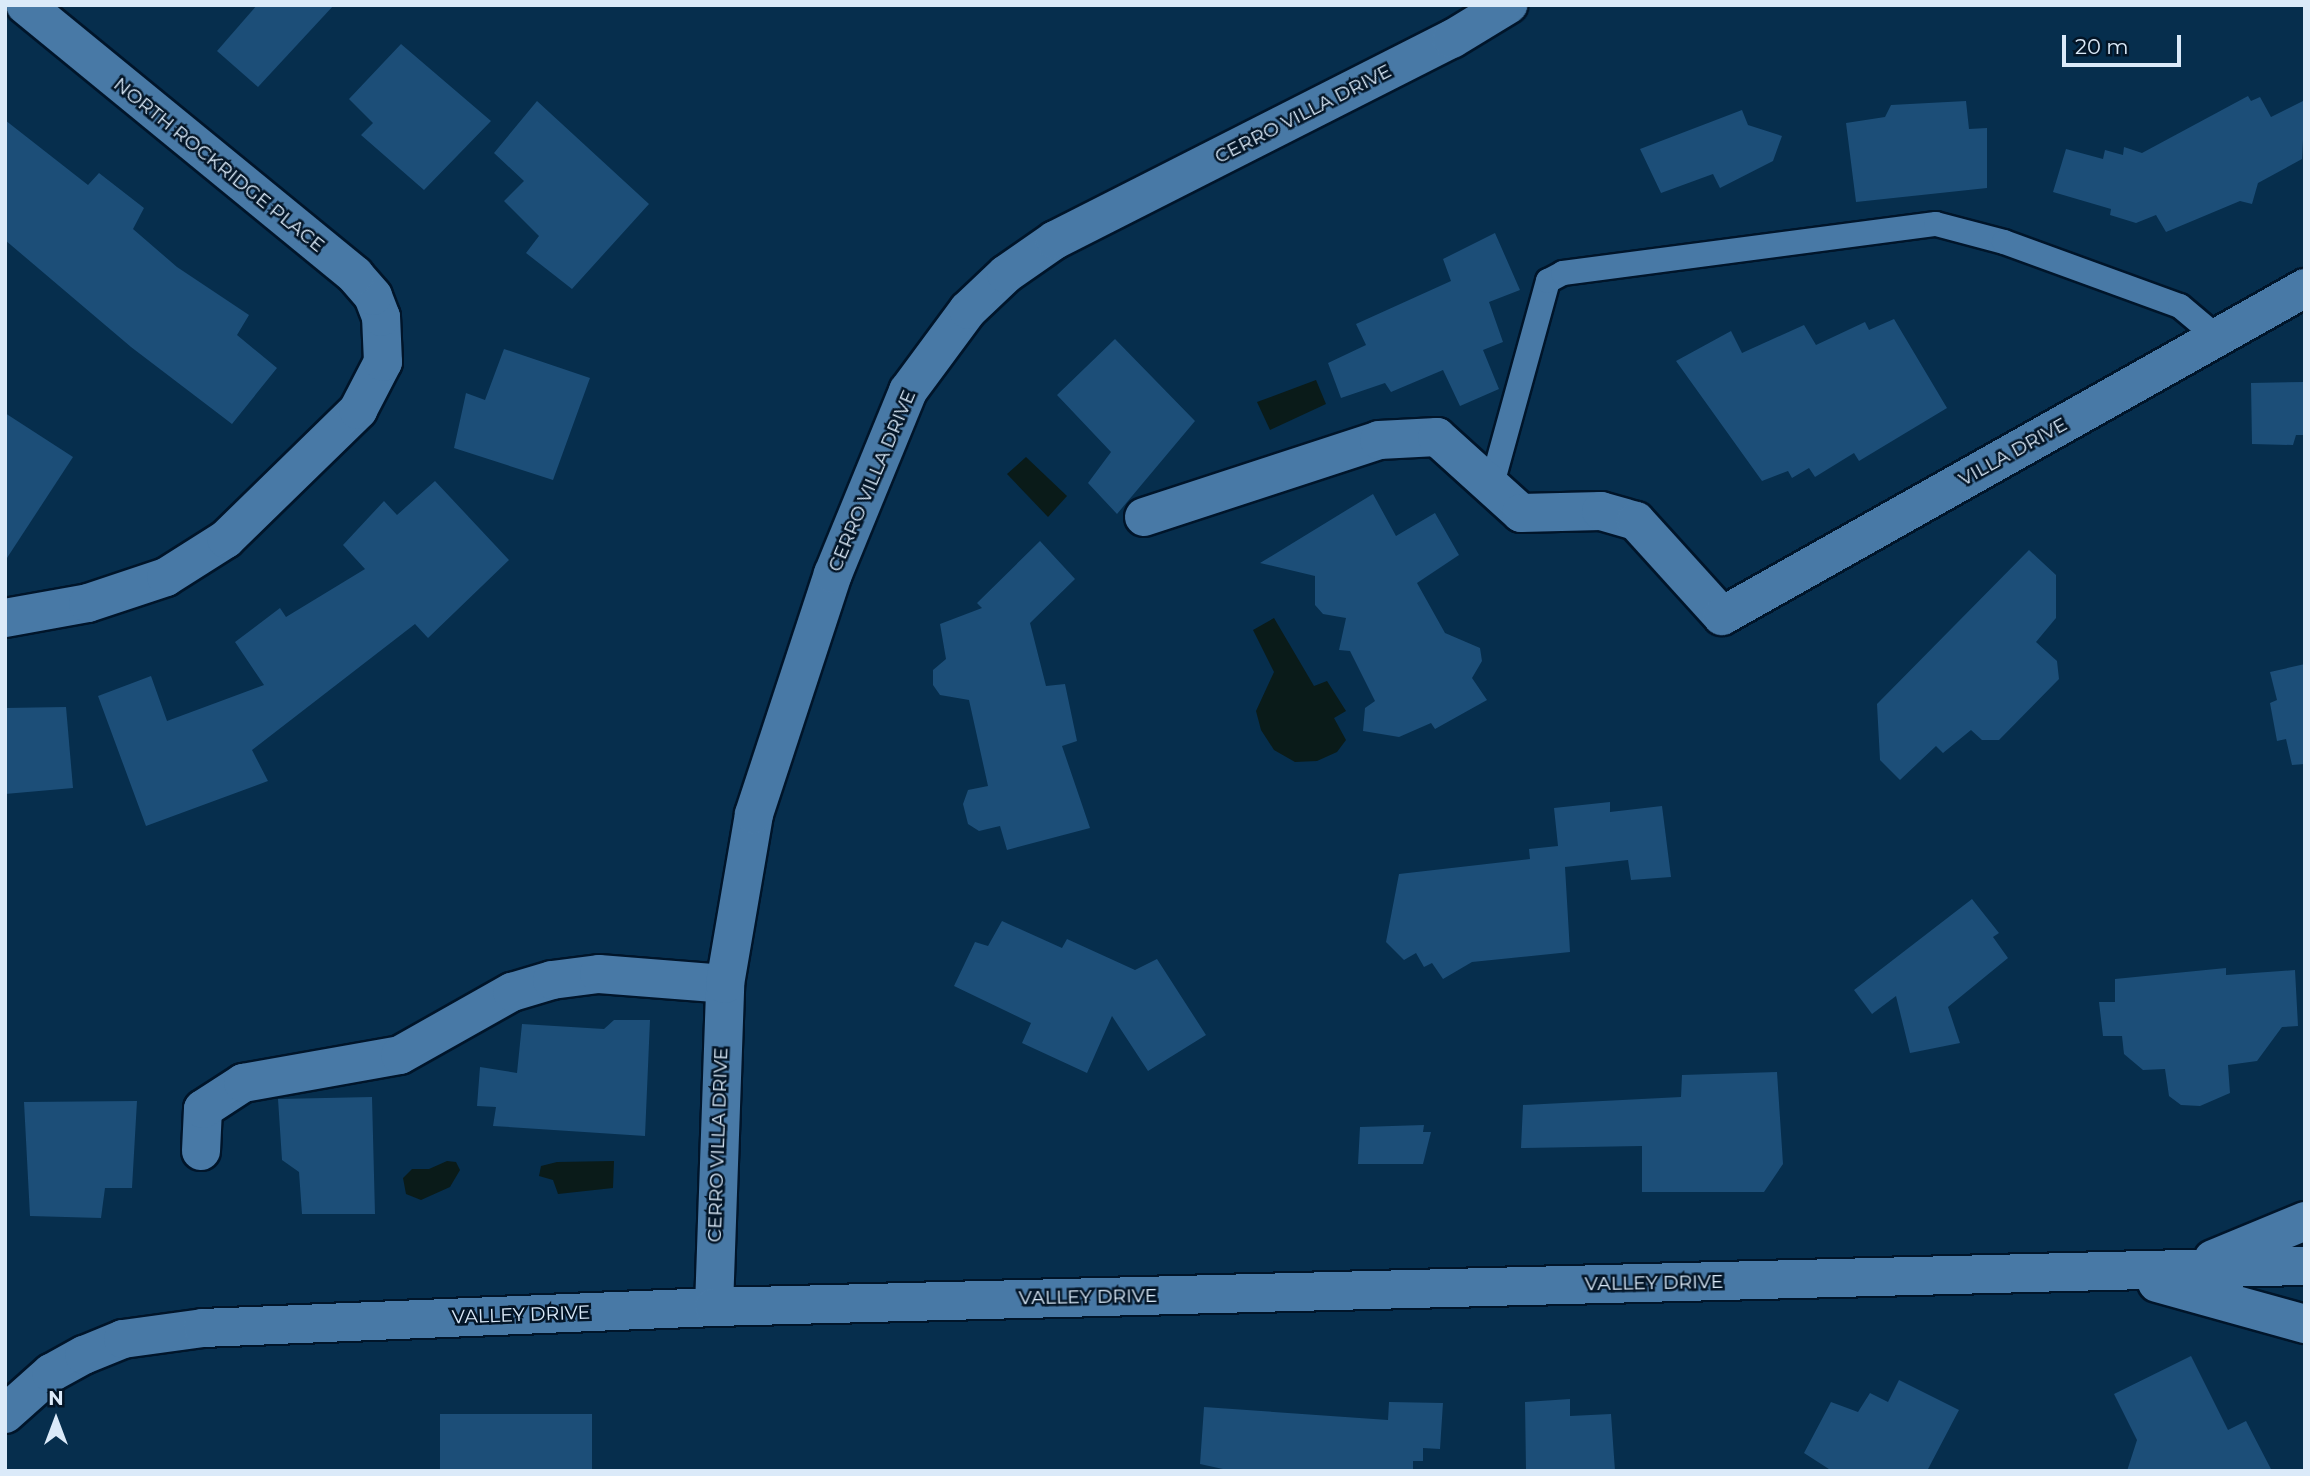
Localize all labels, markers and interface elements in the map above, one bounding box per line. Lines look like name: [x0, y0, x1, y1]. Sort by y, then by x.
scale bar: [2065, 21, 2184, 65]
text: 20 m: [2075, 34, 2129, 59]
street label: CERRO VILLA DRIVE: [1211, 60, 1395, 168]
street label: NORTH ROCKRIDGE PLACE: [109, 73, 329, 257]
street label: CERRO VILLA DRIVE: [823, 387, 921, 575]
street label: VILLA DRIVE: [1955, 413, 2071, 491]
street label: CERRO VILLA DRIVE: [703, 1047, 733, 1243]
street label: VALLEY DRIVE: [1584, 1270, 1724, 1296]
street label: VALLEY DRIVE: [1018, 1284, 1158, 1310]
street label: VALLEY DRIVE: [451, 1301, 591, 1329]
north arrow: [21, 1385, 91, 1455]
text: N: [48, 1387, 64, 1410]

